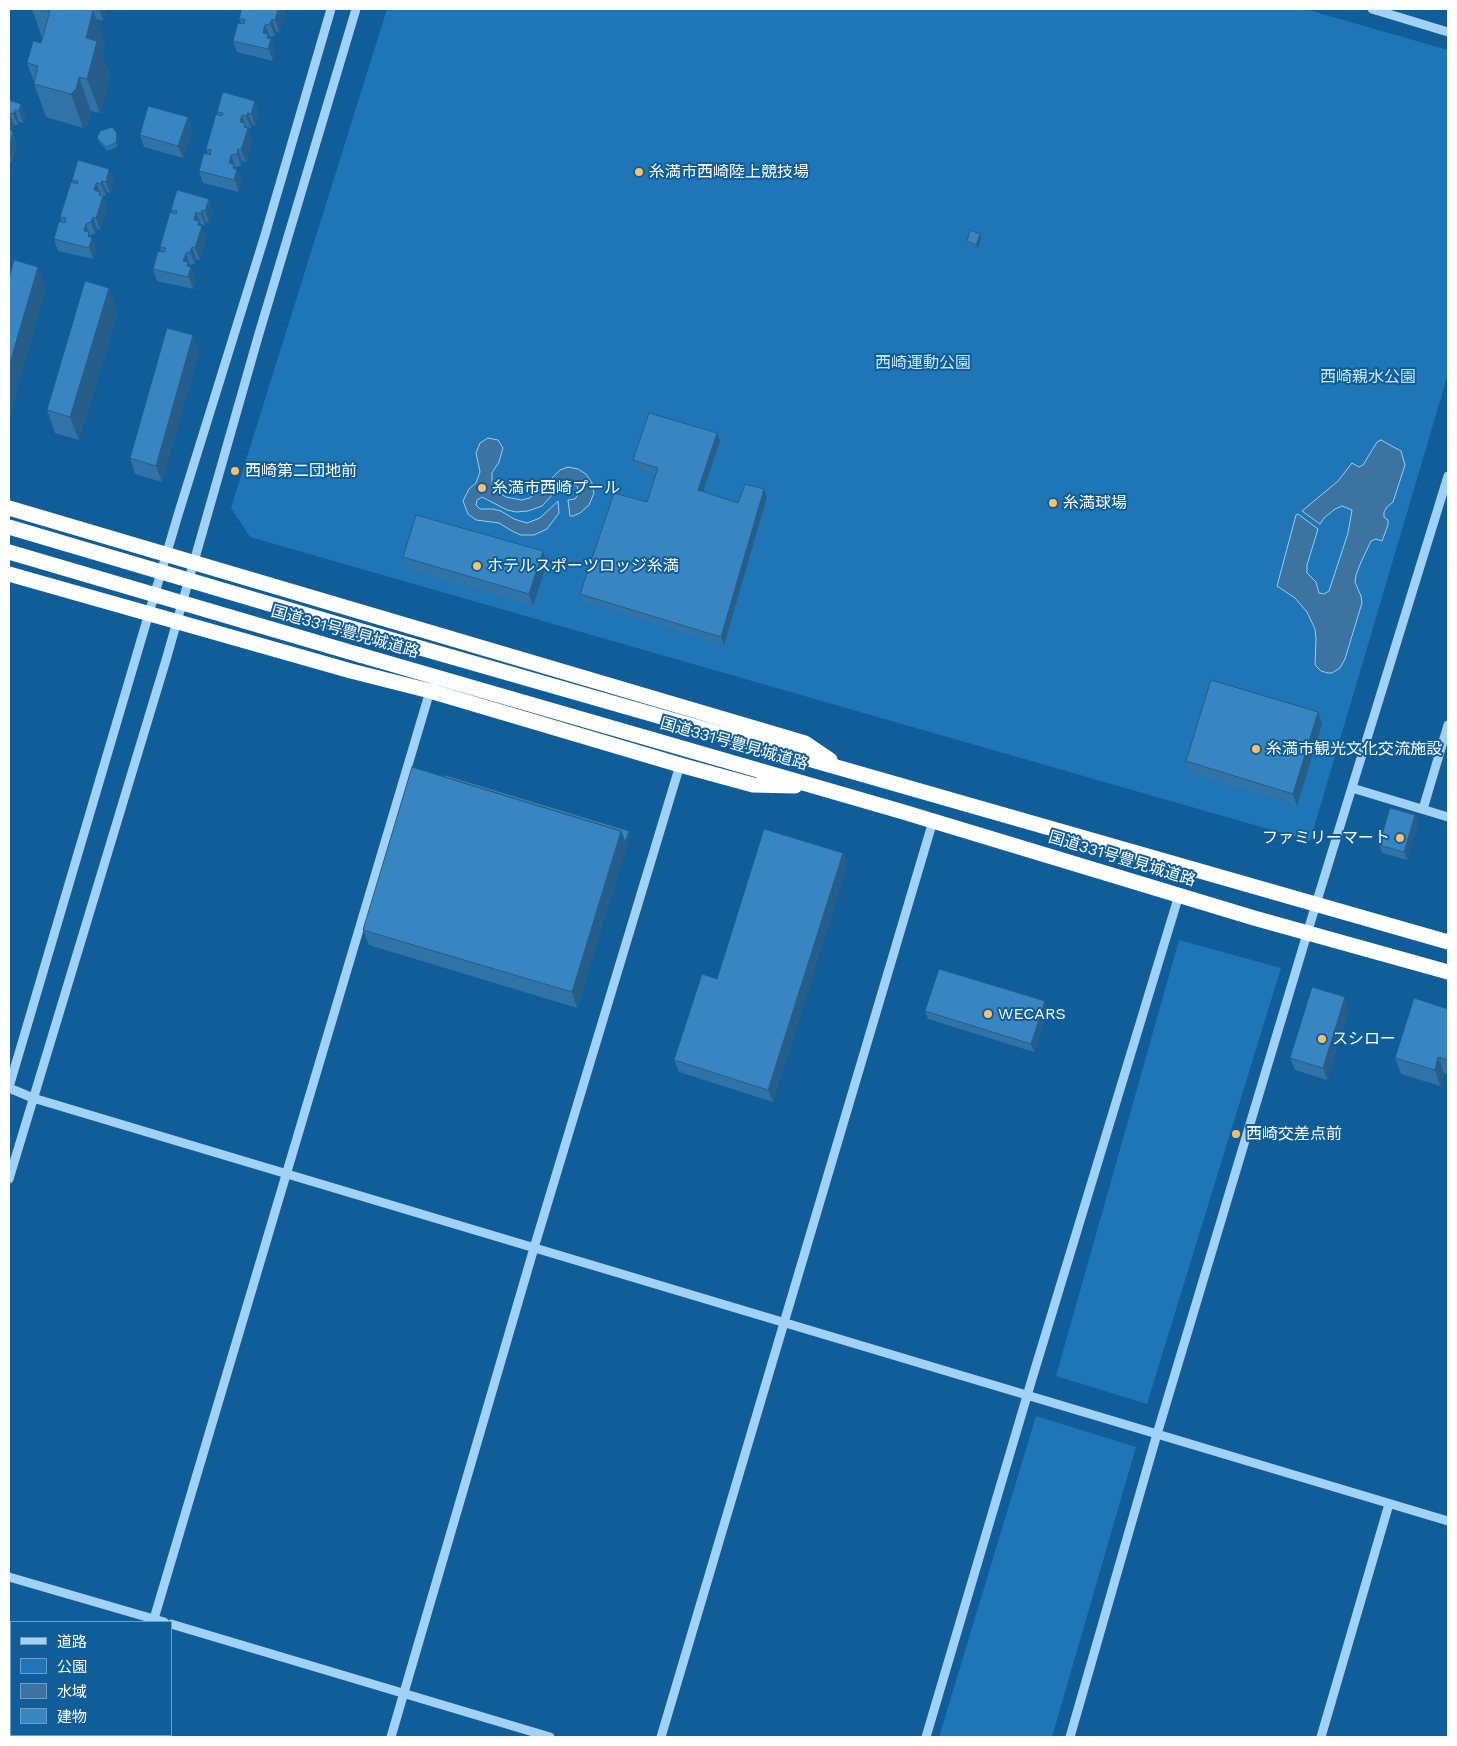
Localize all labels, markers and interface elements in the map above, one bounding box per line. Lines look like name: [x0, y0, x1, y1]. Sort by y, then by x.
place label: 糸満市西崎陸上競技場: [649, 162, 809, 182]
marker: 糸満市西崎陸上競技場: [633, 166, 645, 178]
park label: 西崎運動公園: [875, 353, 971, 373]
park label: 西崎親水公園: [1320, 367, 1416, 387]
place label: 西崎第二団地前: [245, 461, 357, 481]
marker: 西崎第二団地前: [229, 465, 241, 477]
place label: 糸満市西崎プール: [492, 478, 620, 498]
marker: 糸満市西崎プール: [476, 482, 488, 494]
place label: 糸満球場: [1063, 493, 1127, 513]
marker: 糸満球場: [1047, 497, 1059, 509]
place label: ホテルスポーツロッジ糸満: [487, 556, 679, 576]
marker: ホテルスポーツロッジ糸満: [471, 560, 483, 572]
street label: 国道331号豊見城道路: [269, 602, 421, 662]
street label: 国道331号豊見城道路: [658, 714, 810, 774]
place label: 糸満市観光文化交流施設: [1266, 739, 1442, 759]
marker: 糸満市観光文化交流施設: [1250, 743, 1262, 755]
street label: 国道331号豊見城道路: [1046, 827, 1198, 891]
place label: ファミリーマート: [1262, 828, 1390, 848]
marker: ファミリーマート: [1394, 832, 1406, 844]
place label: WECARS: [998, 1004, 1066, 1024]
marker: WECARS: [982, 1008, 994, 1020]
place label: スシロー: [1332, 1029, 1396, 1049]
marker: スシロー: [1316, 1033, 1328, 1045]
place label: 西崎交差点前: [1246, 1124, 1342, 1144]
marker: 西崎交差点前: [1230, 1128, 1242, 1140]
legend: [10, 1621, 172, 1736]
text: 道路: [57, 1633, 87, 1651]
text: 公園: [57, 1658, 87, 1676]
text: 水域: [57, 1683, 87, 1701]
text: 建物: [57, 1708, 87, 1726]

